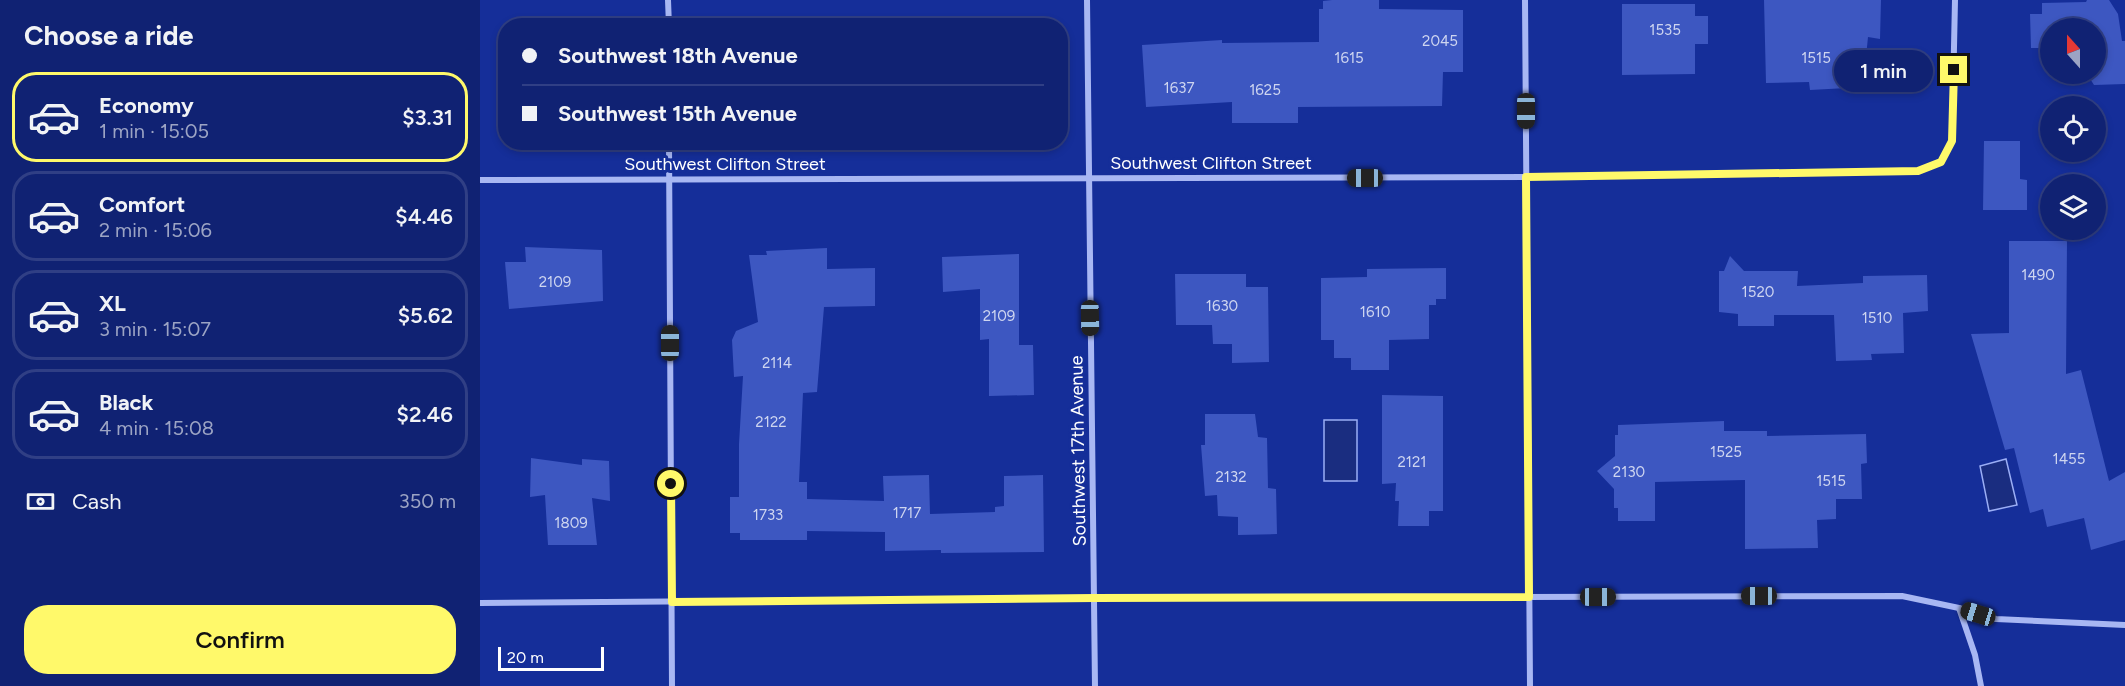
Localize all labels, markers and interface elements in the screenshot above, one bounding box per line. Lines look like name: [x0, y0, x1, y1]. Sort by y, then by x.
north arrow: [2040, 18, 2106, 84]
map controls: [2040, 18, 2106, 240]
text: Choose a ride: [24, 19, 193, 52]
house number: 1535: [1649, 21, 1681, 39]
house number: 2045: [1422, 32, 1458, 50]
text: Southwest 18th Avenue: [558, 42, 798, 69]
house number: 1615: [1334, 49, 1364, 67]
house number: 1515: [1801, 49, 1831, 67]
callout: 1 min: [1834, 49, 1933, 91]
route end: [1940, 56, 1967, 83]
text: 1 min: [1860, 59, 1907, 83]
house number: 1637: [1164, 79, 1194, 97]
house number: 1625: [1249, 81, 1281, 99]
icon: car: [27, 90, 81, 144]
text: Economy: [99, 92, 194, 119]
car: [1517, 93, 1535, 129]
button: locate: [2040, 96, 2106, 162]
text: Southwest 15th Avenue: [558, 100, 797, 127]
text: $3.31: [402, 104, 453, 131]
text: 1 min · 15:05: [99, 119, 209, 143]
street label: Southwest Clifton Street: [1110, 152, 1312, 174]
street label: Southwest Clifton Street: [624, 153, 826, 175]
car: [1347, 169, 1383, 187]
button: layers: [2040, 174, 2106, 240]
icon: car: [27, 189, 81, 243]
text: Comfort: [99, 191, 185, 218]
text: $4.46: [395, 203, 453, 230]
text: 2 min · 15:06: [99, 218, 212, 242]
house number: 1490: [2021, 266, 2055, 284]
house number: 2109: [539, 273, 571, 291]
house number: 1520: [1742, 283, 1774, 301]
icon: car: [27, 288, 81, 342]
text: XL: [99, 290, 126, 317]
house number: 1630: [1206, 297, 1238, 315]
car: [1081, 300, 1099, 336]
text: $5.62: [398, 302, 453, 329]
house number: 1610: [1360, 303, 1390, 321]
house number: 2109: [983, 307, 1015, 325]
house number: 1510: [1862, 309, 1892, 327]
text: 3 min · 15:07: [99, 317, 211, 341]
car: [661, 325, 679, 361]
house number: 2114: [762, 354, 792, 372]
street label: Southwest 17th Avenue: [1065, 355, 1091, 547]
icon: car: [27, 387, 81, 441]
text: Black: [99, 389, 153, 416]
text: $2.46: [397, 401, 453, 428]
house number: 2122: [755, 413, 787, 431]
text: 4 min · 15:08: [99, 416, 214, 440]
house number: 1525: [1710, 443, 1742, 461]
house number: 1455: [2053, 450, 2085, 468]
house number: 2121: [1397, 453, 1427, 471]
house number: 2130: [1613, 463, 1645, 481]
house number: 2132: [1215, 468, 1247, 486]
route start: [657, 470, 684, 497]
house number: 1515: [1816, 472, 1846, 490]
icon: cash: [24, 485, 57, 518]
text: Cash: [72, 488, 122, 515]
text: 350 m: [399, 489, 456, 513]
house number: 1717: [893, 504, 921, 522]
house number: 1733: [753, 506, 783, 524]
house number: 1809: [554, 514, 588, 532]
car: [1741, 587, 1777, 605]
car: [1580, 588, 1616, 606]
car: [1958, 600, 1998, 628]
button: Confirm: [24, 605, 456, 674]
scale bar: [498, 644, 604, 672]
text: 20 m: [507, 648, 544, 667]

